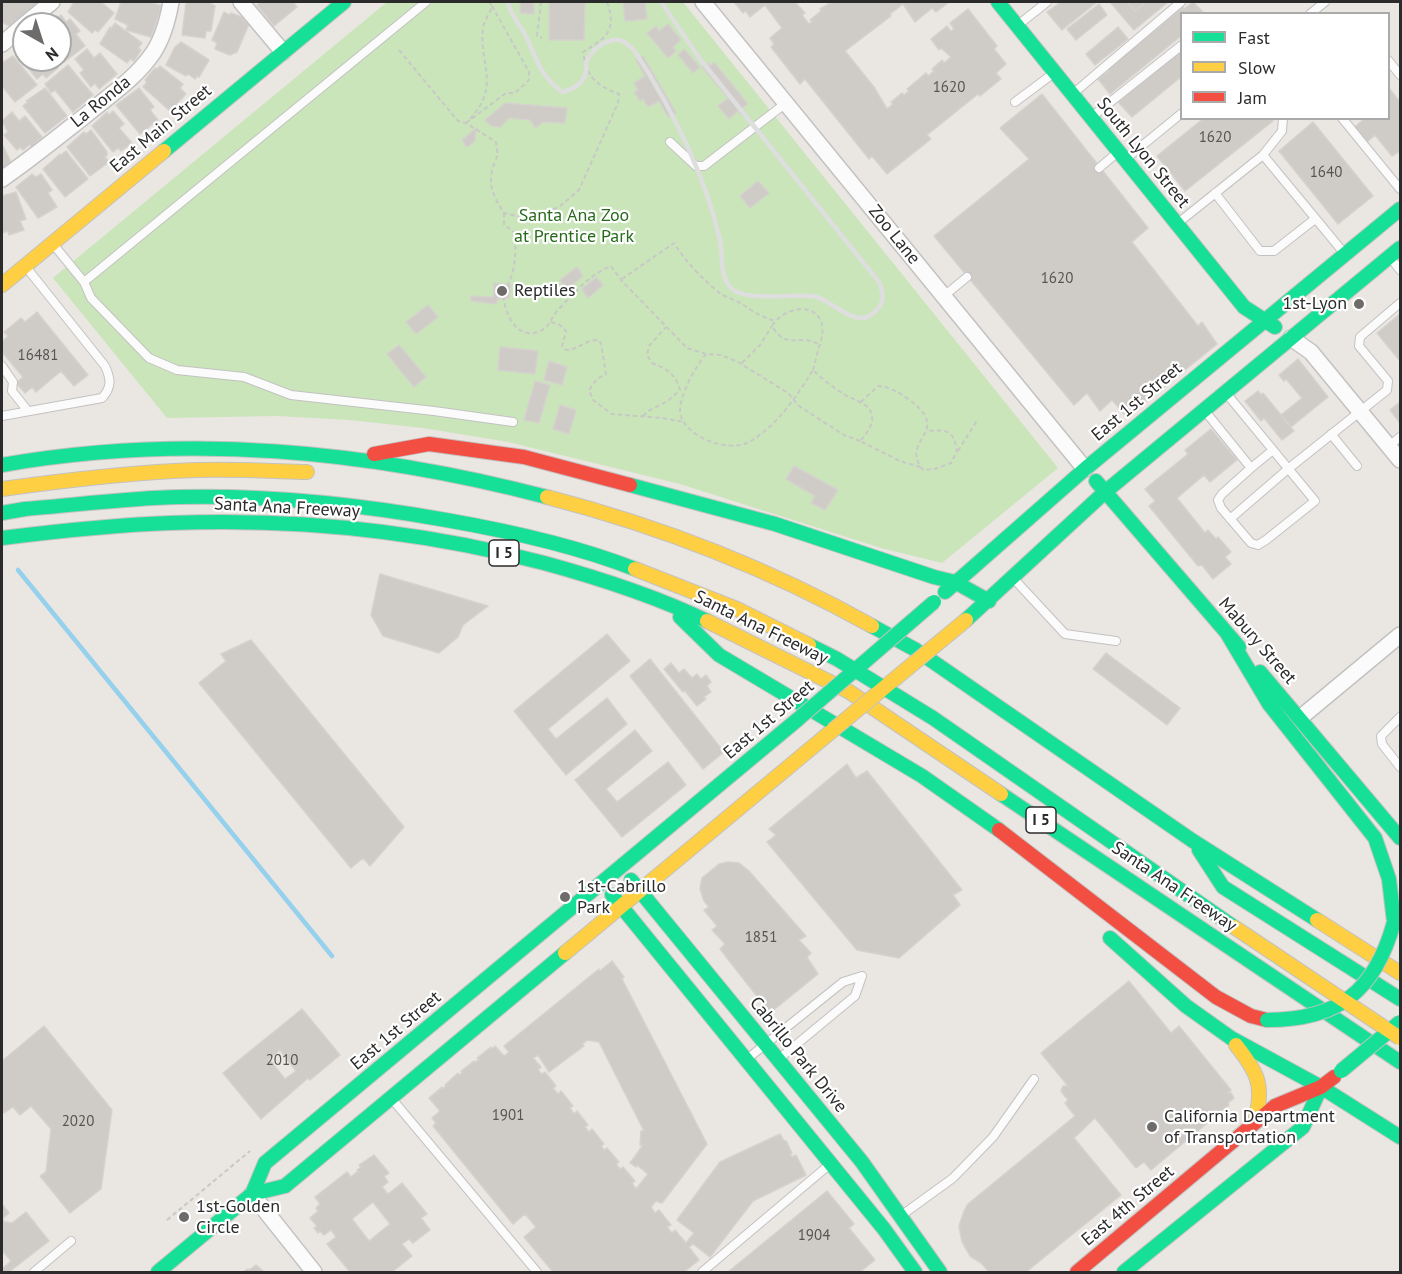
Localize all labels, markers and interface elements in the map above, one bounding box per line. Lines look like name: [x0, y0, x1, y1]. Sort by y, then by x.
north arrow: [12, 12, 72, 72]
legend: [1180, 12, 1390, 120]
text: Fast: [1238, 26, 1270, 49]
text: N: [42, 43, 62, 66]
text: Slow: [1238, 56, 1276, 79]
street label: La Ronda: [67, 71, 135, 133]
house number: 1620: [933, 79, 965, 97]
street label: East Main Street: [106, 80, 216, 178]
text: Jam: [1238, 86, 1267, 109]
street label: South Lyon Street: [1092, 93, 1194, 213]
house number: 1620: [1199, 129, 1231, 147]
house number: 1640: [1310, 164, 1342, 182]
street label: Zoo Lane: [864, 201, 924, 269]
park label: Santa Ana Zoo at Prentice Park: [514, 205, 634, 248]
house number: 1620: [1041, 270, 1073, 288]
place label: Reptiles: [514, 280, 576, 302]
marker: Reptiles: [495, 284, 509, 298]
place label: 1st-Lyon: [1282, 293, 1347, 315]
marker: 1st-Lyon: [1352, 297, 1366, 311]
house number: 16481: [18, 347, 58, 365]
street label: East 1st Street: [1087, 358, 1187, 446]
street label: Santa Ana Freeway: [213, 493, 361, 523]
road number: I 5: [489, 540, 519, 566]
street label: Santa Ana Freeway: [691, 586, 831, 670]
street label: Mabury Street: [1213, 593, 1301, 689]
street label: East 1st Street: [719, 676, 819, 764]
road number: I 5: [1026, 807, 1056, 833]
street label: Santa Ana Freeway: [1107, 837, 1241, 937]
place label: 1st-Cabrillo Park: [577, 876, 666, 918]
marker: 1st-Cabrillo Park: [558, 890, 572, 904]
house number: 1851: [745, 929, 777, 947]
street label: East 1st Street: [346, 987, 446, 1075]
street label: Cabrillo Park Drive: [745, 993, 851, 1117]
house number: 2010: [266, 1052, 298, 1070]
place label: California Department of Transportation: [1164, 1106, 1335, 1148]
house number: 1901: [492, 1107, 524, 1125]
house number: 2020: [62, 1113, 94, 1131]
marker: California Department of Transportation: [1145, 1120, 1159, 1134]
street label: East 4th Street: [1078, 1161, 1178, 1251]
place label: 1st-Golden Circle: [196, 1196, 280, 1238]
marker: 1st-Golden Circle: [177, 1210, 191, 1224]
house number: 1904: [798, 1227, 830, 1245]

